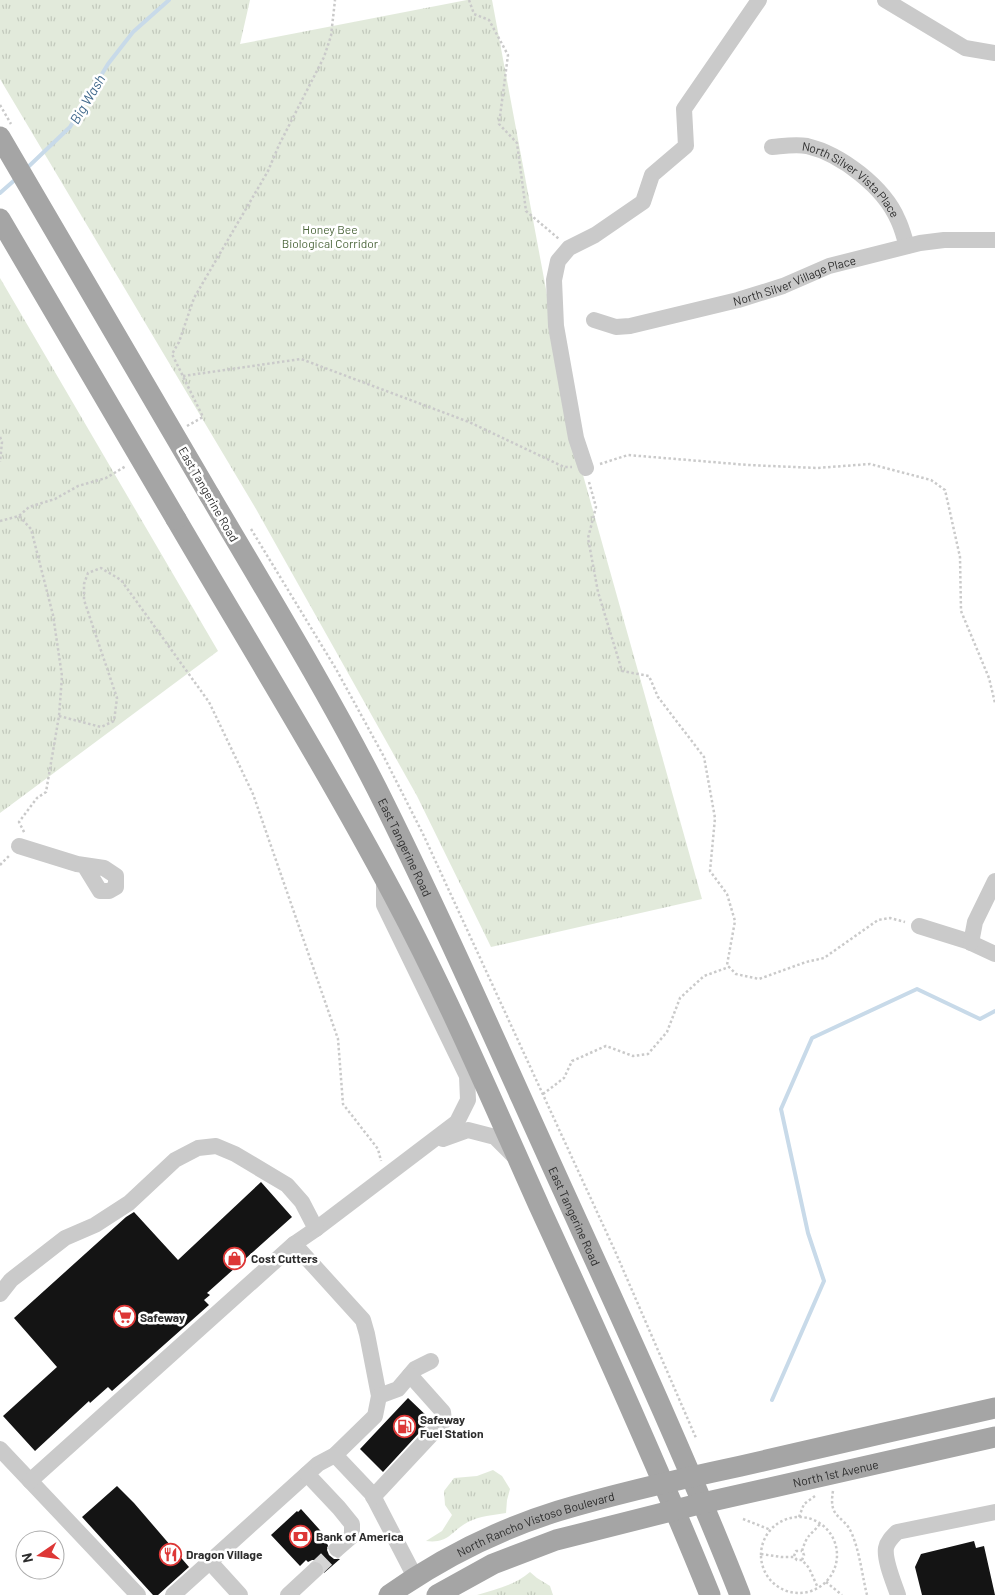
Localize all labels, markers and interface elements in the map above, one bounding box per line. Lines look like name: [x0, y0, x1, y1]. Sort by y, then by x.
water label: Big Wash: [66, 71, 108, 127]
street label: North Silver Vista Place: [801, 138, 903, 220]
park label: Honey Bee Biological Corridor: [282, 222, 379, 250]
street label: North Silver Village Place: [731, 253, 857, 308]
street label: East Tangerine Road: [176, 444, 242, 544]
street label: East Tangerine Road: [376, 796, 435, 898]
street label: East Tangerine Road: [546, 1164, 603, 1268]
shop icon: Cost Cutters: [223, 1246, 247, 1270]
place label: Cost Cutters: [251, 1251, 318, 1265]
supermarket icon: Safeway: [112, 1305, 136, 1329]
place label: Safeway: [140, 1310, 185, 1324]
place label: Safeway Fuel Station: [420, 1412, 483, 1440]
fuel station icon: Safeway Fuel Station: [392, 1414, 416, 1438]
street label: North 1st Avenue: [791, 1457, 880, 1489]
street label: North Rancho Vistoso Boulevard: [454, 1489, 616, 1559]
bank icon: Bank of America: [288, 1524, 312, 1548]
place label: Bank of America: [316, 1529, 404, 1543]
north arrow: [15, 1530, 65, 1580]
restaurant icon: Dragon Village: [158, 1542, 182, 1566]
place label: Dragon Village: [186, 1547, 263, 1561]
text: N: [18, 1552, 36, 1564]

